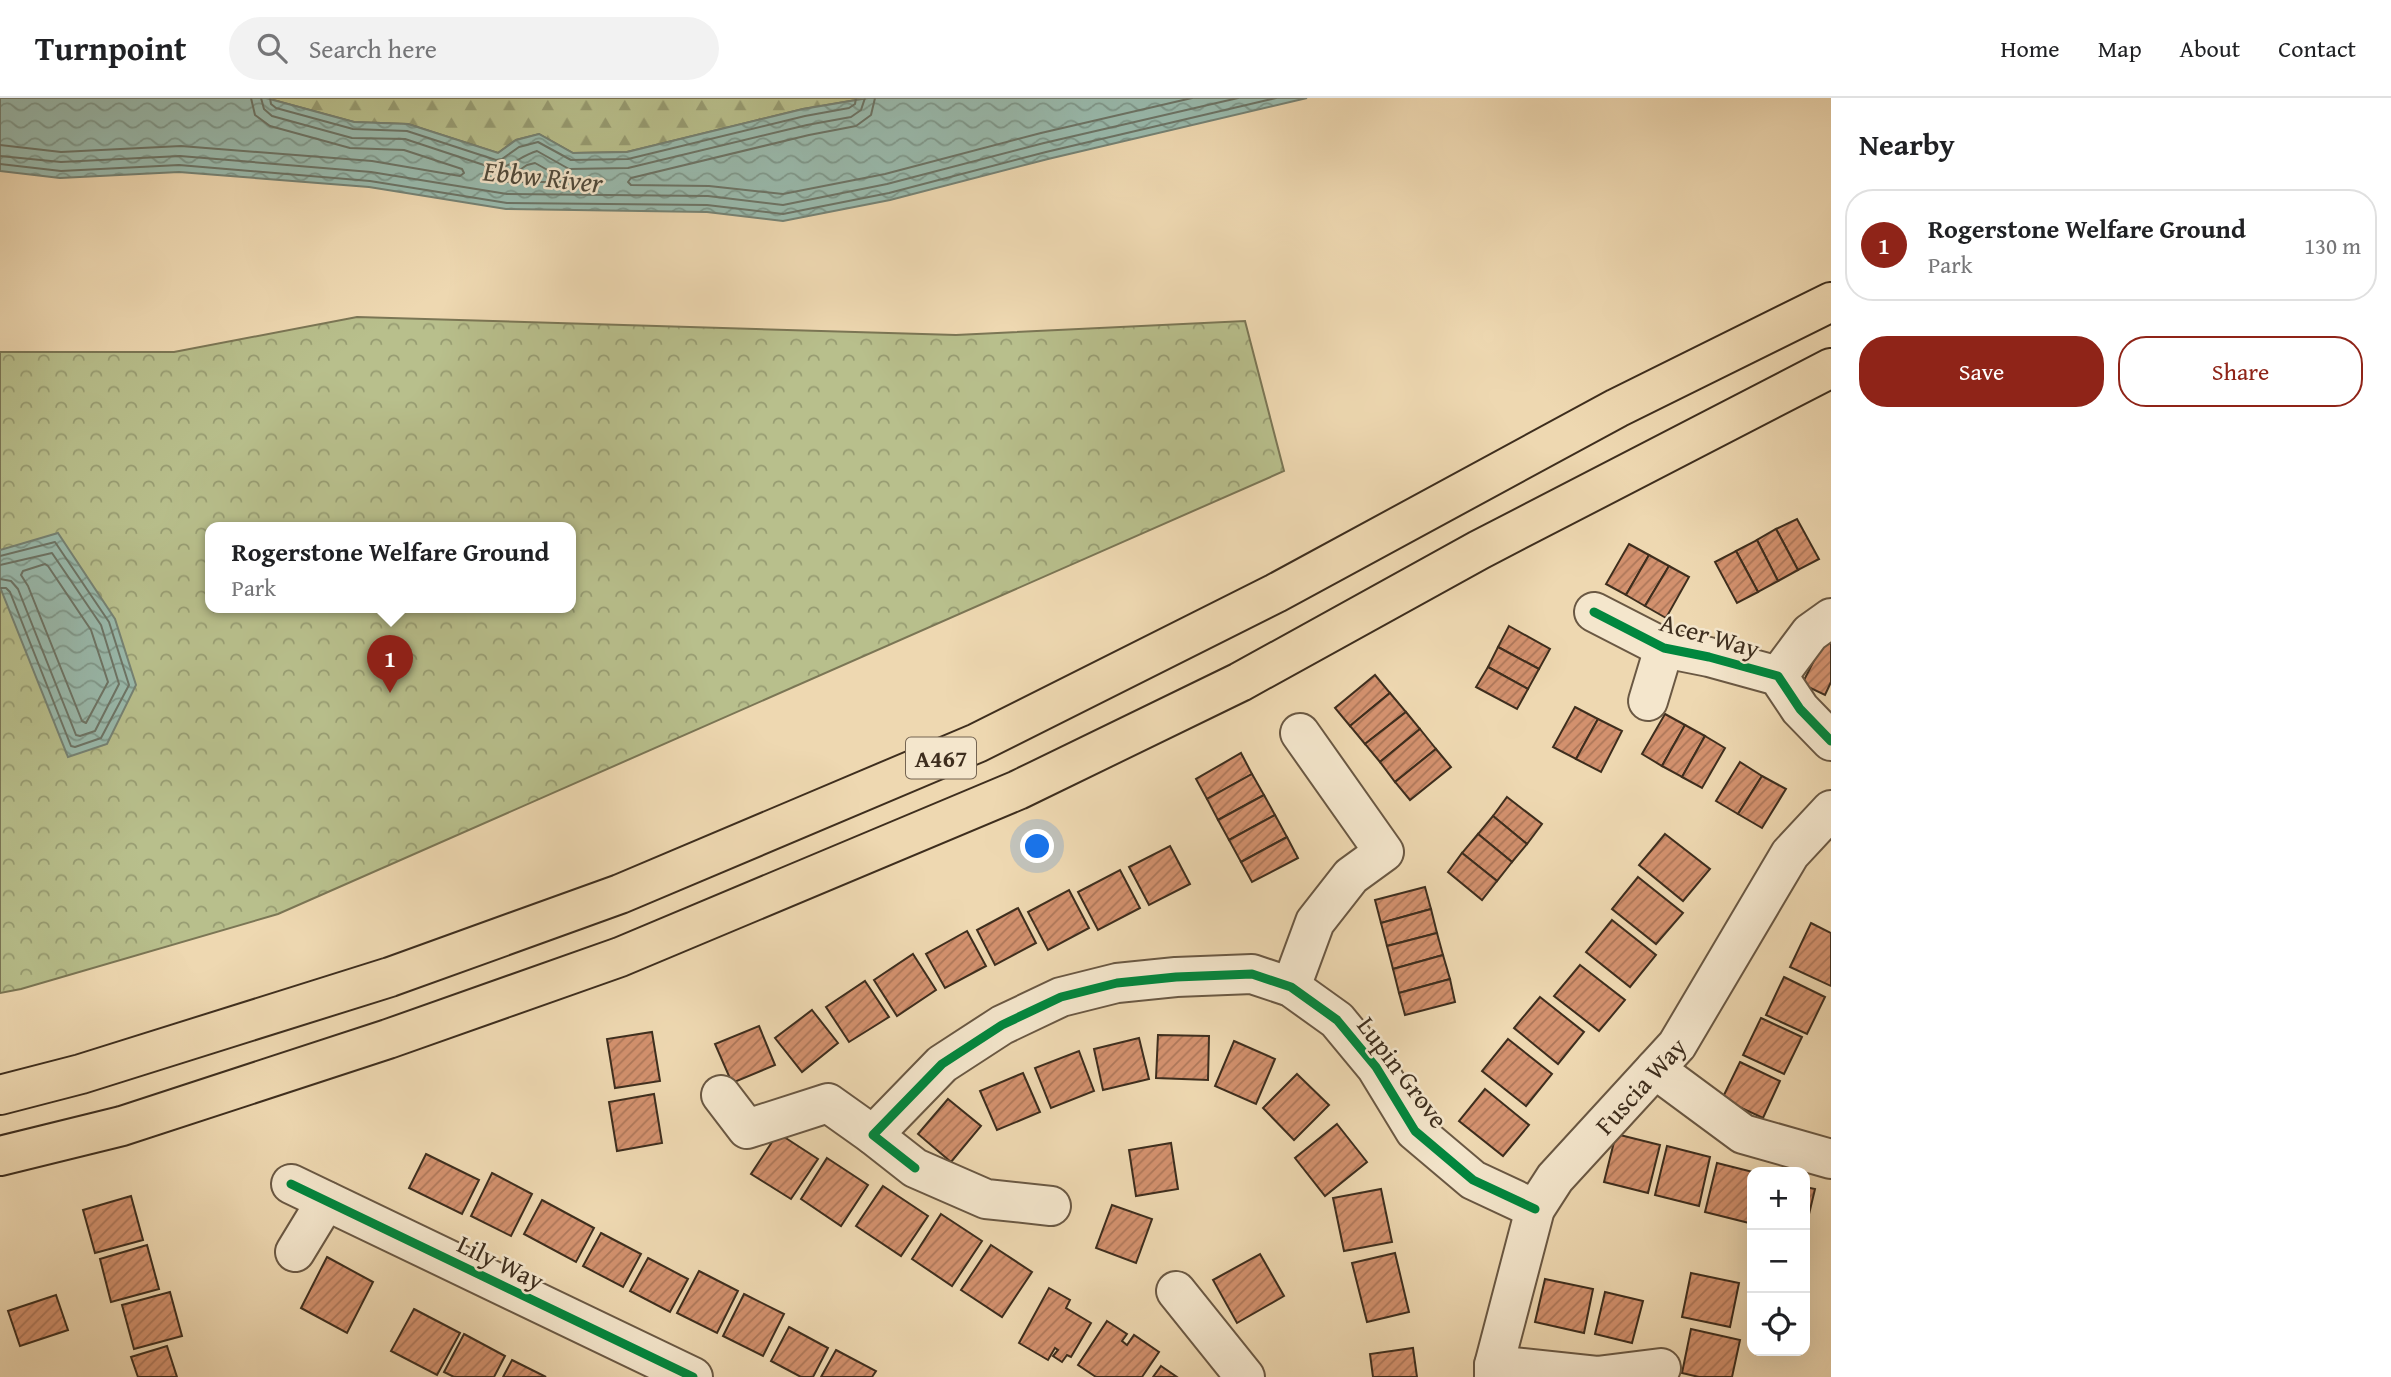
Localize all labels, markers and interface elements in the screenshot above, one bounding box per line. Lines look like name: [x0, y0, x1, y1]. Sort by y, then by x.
search box: [229, 17, 719, 80]
text: Turnpoint: [35, 24, 187, 72]
icon: search: [253, 29, 291, 67]
text: Search here: [309, 29, 437, 68]
text: Home: [2001, 31, 2060, 66]
text: Map: [2098, 31, 2142, 66]
text: About: [2180, 31, 2240, 66]
text: Contact: [2278, 31, 2356, 66]
text: Nearby: [1859, 122, 1955, 166]
water label: Ebbw River: [480, 149, 606, 203]
text: Rogerstone Welfare Ground: [1928, 209, 2246, 248]
text: 1: [1878, 229, 1890, 262]
text: 130 m: [2304, 229, 2361, 262]
text: Park: [1928, 248, 1972, 281]
button: Save: [1859, 336, 2104, 407]
button: Share: [2118, 336, 2363, 407]
popup: [205, 522, 576, 613]
text: Rogerstone Welfare Ground: [232, 532, 549, 571]
text: Park: [232, 571, 276, 604]
street label: Acer Way: [1655, 602, 1765, 668]
pin: 1: [367, 635, 413, 693]
road number: A467: [906, 738, 976, 778]
your location: [1020, 829, 1054, 863]
street label: Lupin Grove: [1348, 1008, 1458, 1136]
street label: Fuscia Way: [1585, 1028, 1695, 1143]
map controls: [1747, 1167, 1810, 1356]
button: +: [1747, 1167, 1810, 1230]
street label: Lily Way: [451, 1224, 551, 1300]
button: −: [1747, 1230, 1810, 1293]
button: locate: [1747, 1293, 1810, 1356]

